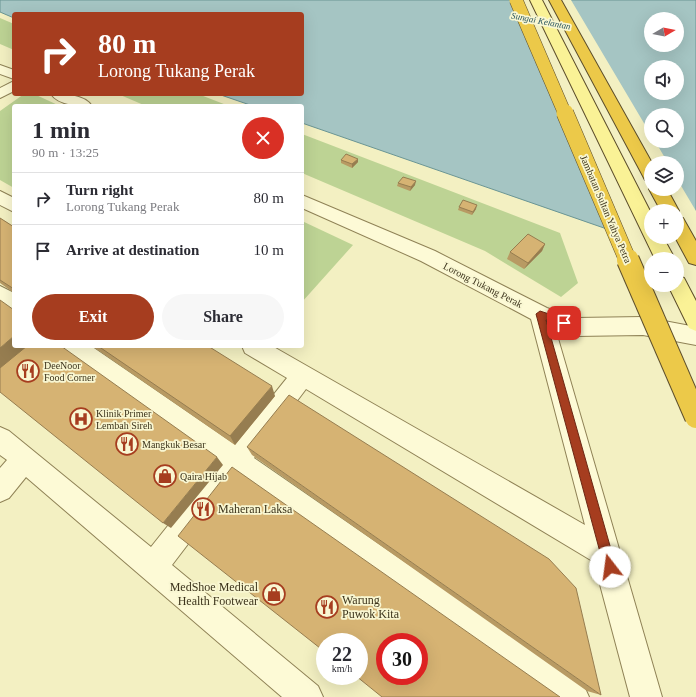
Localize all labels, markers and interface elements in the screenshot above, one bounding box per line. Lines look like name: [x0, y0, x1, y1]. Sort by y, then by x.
water label: Sungai Kelantan: [510, 10, 572, 32]
north arrow: [644, 12, 684, 52]
map controls: [644, 12, 684, 292]
icon: right: [32, 28, 84, 80]
text: 80 m: [98, 28, 156, 59]
button: sound: [644, 60, 684, 100]
text: Lorong Tukang Perak: [98, 61, 255, 81]
button: search: [644, 108, 684, 148]
text: 1 min: [32, 117, 90, 143]
button: close: [242, 117, 284, 159]
text: 90 m · 13:25: [32, 145, 99, 160]
street label: Jambatan Sultan Yahya Petra: [578, 153, 634, 265]
button: layers: [644, 156, 684, 196]
text: Turn right: [66, 182, 133, 198]
icon: right: [32, 188, 54, 210]
text: 80 m: [254, 190, 284, 206]
text: Lorong Tukang Perak: [66, 199, 179, 214]
button: +: [644, 204, 684, 244]
icon: arrive: [32, 240, 54, 262]
text: Arrive at destination: [66, 242, 199, 258]
text: 10 m: [254, 242, 284, 258]
button: −: [644, 252, 684, 292]
street label: Lorong Tukang Perak: [442, 260, 524, 310]
button: Exit: [32, 294, 154, 340]
button: Share: [162, 294, 284, 340]
pin: [547, 306, 581, 340]
icon: arrive: [553, 312, 575, 334]
restaurant icon: DeeNoor Food Corner: [15, 358, 41, 384]
place label: DeeNoor Food Corner: [44, 360, 96, 383]
hospital icon: Klinik Primer Lembah Sireh: [68, 406, 94, 432]
place label: Klinik Primer Lembah Sireh: [96, 408, 152, 431]
restaurant icon: Mangkuk Besar: [114, 431, 140, 457]
place label: Mangkuk Besar: [142, 439, 206, 450]
shop icon: Qaira Hijab: [152, 463, 178, 489]
place label: Qaira Hijab: [180, 471, 227, 482]
restaurant icon: Maheran Laksa: [190, 496, 216, 522]
place label: Maheran Laksa: [218, 502, 293, 516]
position arrow: [589, 546, 631, 588]
place label: MedShoe Medical Health Footwear: [170, 580, 259, 608]
shop icon: MedShoe Medical Health Footwear: [261, 581, 287, 607]
place label: Warung Puwok Kita: [342, 593, 400, 621]
restaurant icon: Warung Puwok Kita: [314, 594, 340, 620]
speed limit sign: 30: [376, 633, 428, 685]
text: 22: [332, 643, 352, 665]
text: km/h: [332, 663, 352, 674]

